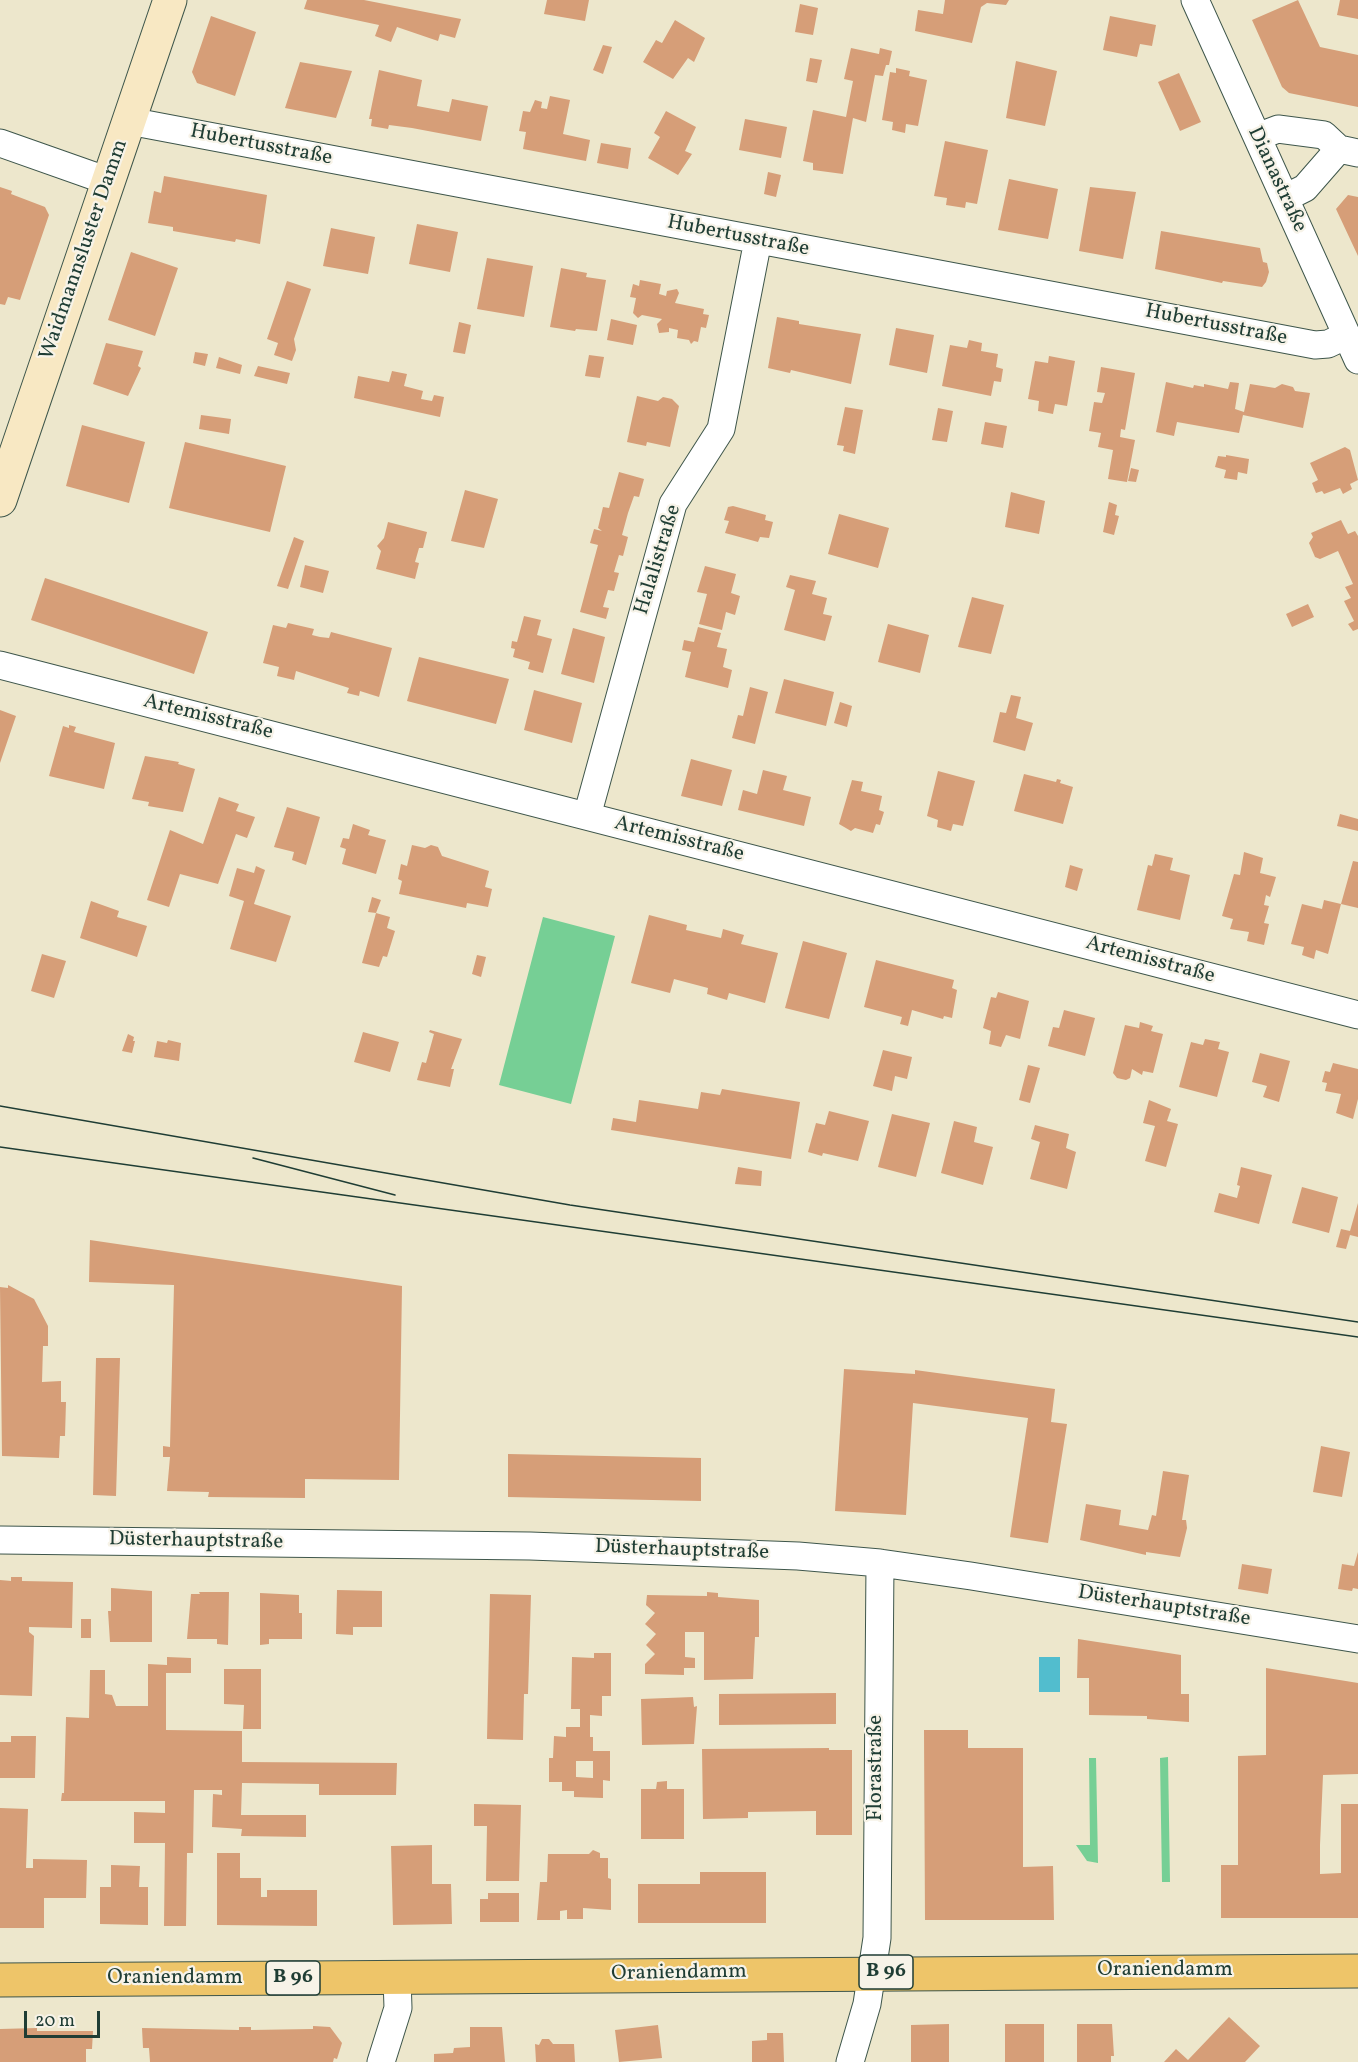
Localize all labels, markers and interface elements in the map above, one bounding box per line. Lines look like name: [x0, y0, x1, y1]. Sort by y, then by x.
street label: Hubertusstraße: [188, 120, 334, 172]
street label: Dianastraße: [1241, 123, 1311, 237]
street label: Waidmannsluster Damm: [35, 136, 135, 364]
street label: Hubertusstraße: [665, 211, 811, 263]
street label: Hubertusstraße: [1143, 300, 1289, 352]
street label: Halalistraße: [630, 502, 688, 618]
street label: Artemisstraße: [141, 690, 275, 746]
street label: Artemisstraße: [612, 812, 746, 868]
street label: Artemisstraße: [1083, 932, 1217, 990]
street label: Düsterhauptstraße: [109, 1528, 283, 1556]
street label: Düsterhauptstraße: [594, 1535, 770, 1567]
street label: Düsterhauptstraße: [1076, 1581, 1252, 1633]
street label: Florastraße: [864, 1715, 890, 1821]
road number: B 96: [859, 1955, 913, 1989]
street label: Oraniendamm: [1097, 1958, 1233, 1984]
street label: Oraniendamm: [611, 1960, 747, 1988]
road number: B 96: [266, 1961, 320, 1995]
street label: Oraniendamm: [107, 1966, 243, 1992]
scale bar: [27, 1999, 104, 2037]
text: 20 m: [35, 2009, 75, 2034]

